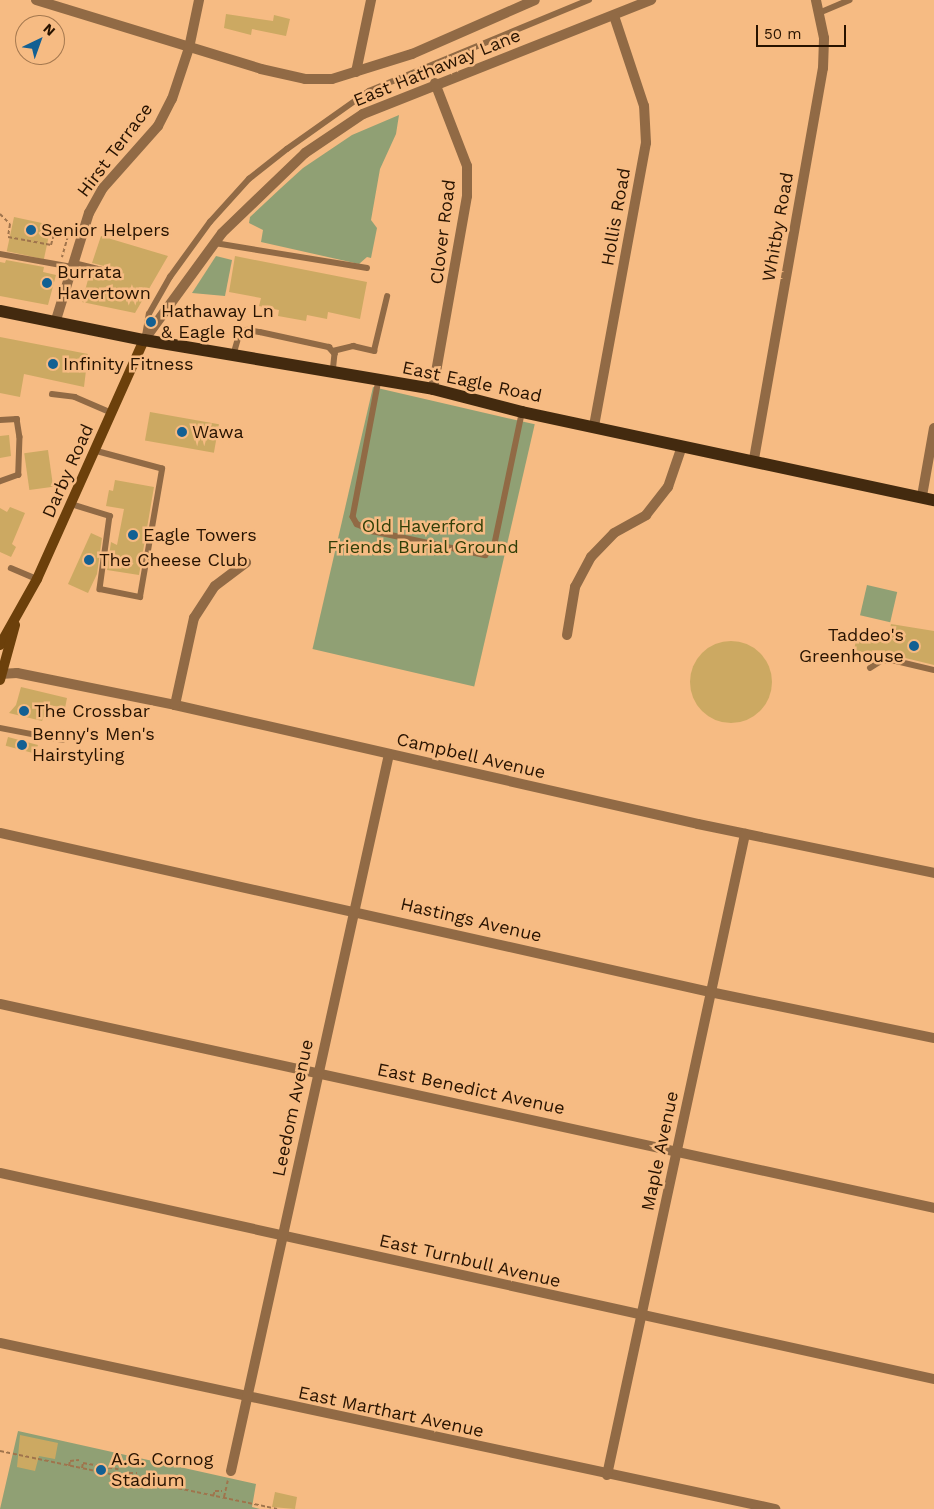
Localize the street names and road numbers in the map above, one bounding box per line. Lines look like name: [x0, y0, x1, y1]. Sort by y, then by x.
street label: East Hathaway Lane: [350, 24, 524, 112]
street label: Hirst Terrace: [73, 99, 157, 201]
street label: Hollis Road: [597, 166, 635, 268]
street label: Whitby Road: [758, 170, 798, 284]
street label: Clover Road: [426, 178, 460, 286]
street label: East Eagle Road: [400, 357, 544, 407]
street label: Darby Road: [38, 421, 98, 521]
street label: Campbell Avenue: [394, 728, 548, 784]
street label: Hastings Avenue: [398, 893, 544, 947]
street label: Leedom Avenue: [268, 1037, 318, 1179]
street label: East Benedict Avenue: [375, 1058, 567, 1120]
street label: Maple Avenue: [637, 1089, 683, 1213]
street label: East Turnbull Avenue: [376, 1229, 564, 1293]
street label: East Marthart Avenue: [296, 1382, 486, 1442]

